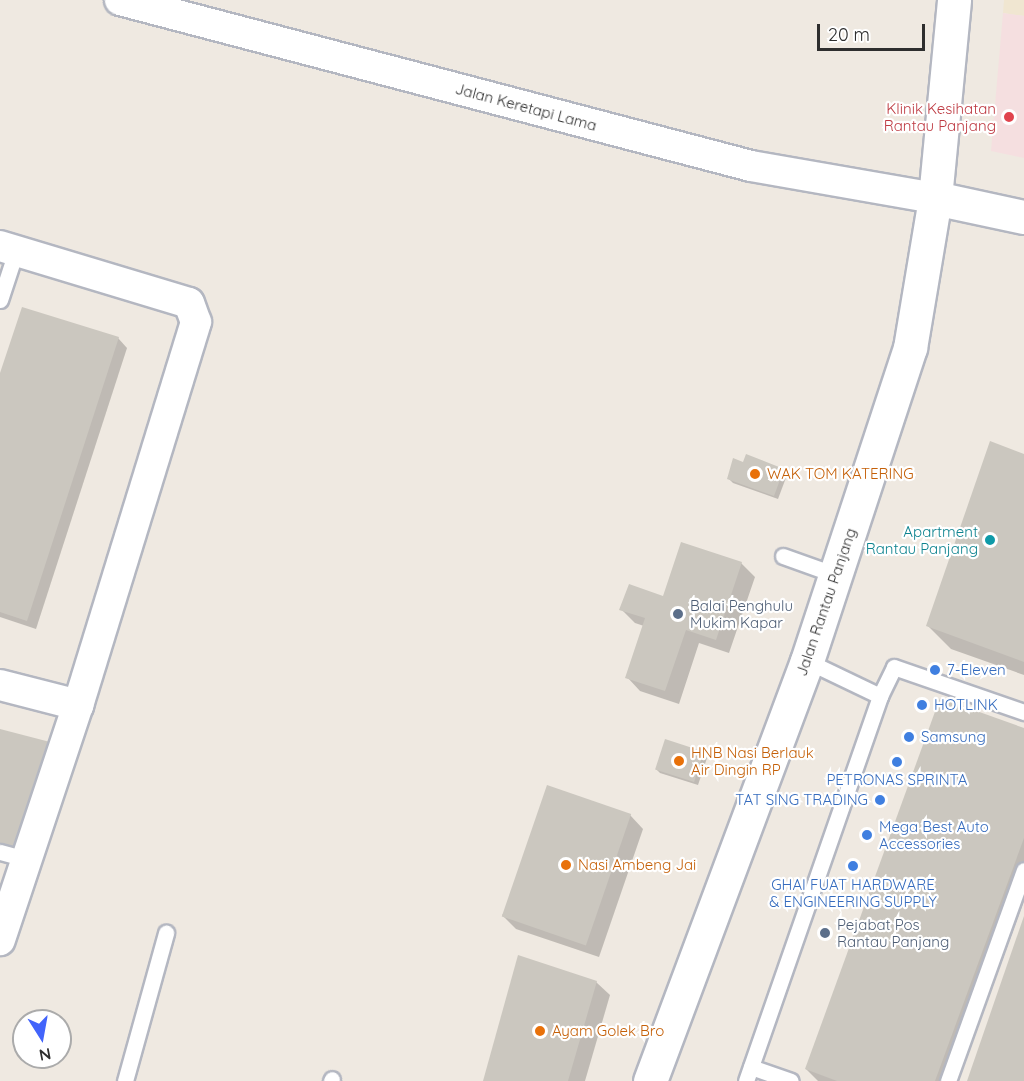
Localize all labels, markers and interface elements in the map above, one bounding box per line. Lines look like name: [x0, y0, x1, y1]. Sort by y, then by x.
scale bar: [820, 12, 928, 50]
text: 20 m: [828, 23, 870, 46]
street label: Jalan Keretapi Lama: [453, 79, 599, 135]
place label: Klinik Kesihatan Rantau Panjang: [884, 99, 996, 134]
marker: Klinik Kesihatan Rantau Panjang: [1000, 108, 1018, 126]
place label: WAK TOM KATERING: [767, 465, 914, 483]
marker: WAK TOM KATERING: [748, 467, 762, 481]
place label: Apartment Rantau Panjang: [866, 522, 978, 557]
street label: Jalan Rantau Panjang: [792, 526, 860, 678]
marker: Apartment Rantau Panjang: [983, 533, 997, 547]
place label: Balai Penghulu Mukim Kapar: [690, 596, 793, 631]
marker: Balai Penghulu Mukim Kapar: [671, 607, 685, 621]
place label: 7-Eleven: [947, 661, 1006, 679]
marker: 7-Eleven: [928, 663, 942, 677]
place label: HOTLINK: [934, 696, 998, 714]
marker: HOTLINK: [915, 698, 929, 712]
place label: Samsung: [921, 728, 986, 746]
marker: Samsung: [902, 730, 916, 744]
place label: HNB Nasi Berlauk Air Dingin RP: [691, 743, 814, 778]
marker: HNB Nasi Berlauk Air Dingin RP: [672, 754, 686, 768]
marker: PETRONAS SPRINTA: [890, 755, 904, 769]
place label: PETRONAS SPRINTA: [826, 771, 968, 789]
place label: TAT SING TRADING: [735, 791, 868, 809]
marker: TAT SING TRADING: [873, 793, 887, 807]
place label: Mega Best Auto Accessories: [879, 817, 989, 852]
marker: Mega Best Auto Accessories: [860, 828, 874, 842]
place label: Nasi Ambeng Jai: [578, 856, 696, 874]
marker: Nasi Ambeng Jai: [559, 858, 573, 872]
marker: GHAI FUAT HARDWARE & ENGINEERING SUPPLY: [846, 859, 860, 873]
place label: GHAI FUAT HARDWARE & ENGINEERING SUPPLY: [769, 875, 937, 910]
place label: Pejabat Pos Rantau Panjang: [837, 915, 949, 950]
marker: Pejabat Pos Rantau Panjang: [818, 926, 832, 940]
north arrow: [12, 1009, 72, 1069]
place label: Ayam Golek Bro: [552, 1022, 664, 1040]
marker: Ayam Golek Bro: [533, 1024, 547, 1038]
text: N: [37, 1044, 53, 1066]

